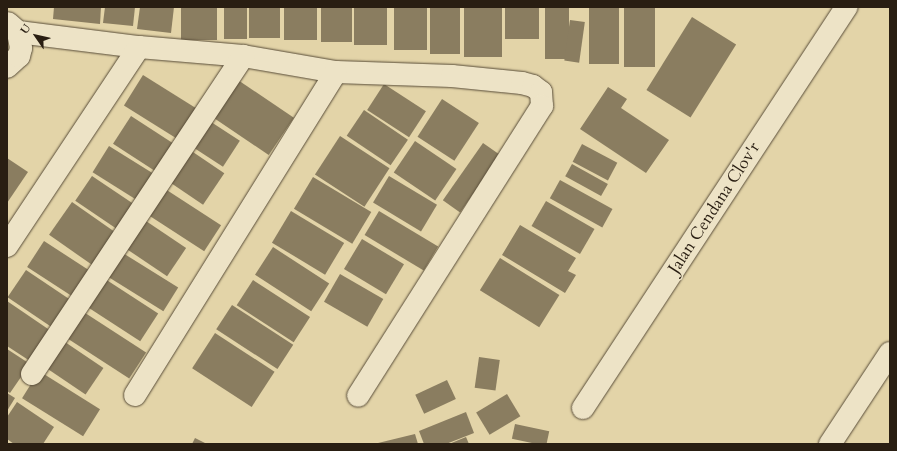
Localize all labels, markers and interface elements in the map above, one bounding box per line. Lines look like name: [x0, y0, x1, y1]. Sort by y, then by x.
north arrow: [16, 16, 56, 56]
text: U: [17, 21, 34, 37]
street label: Jalan Cendana Clov'r: [664, 138, 764, 278]

